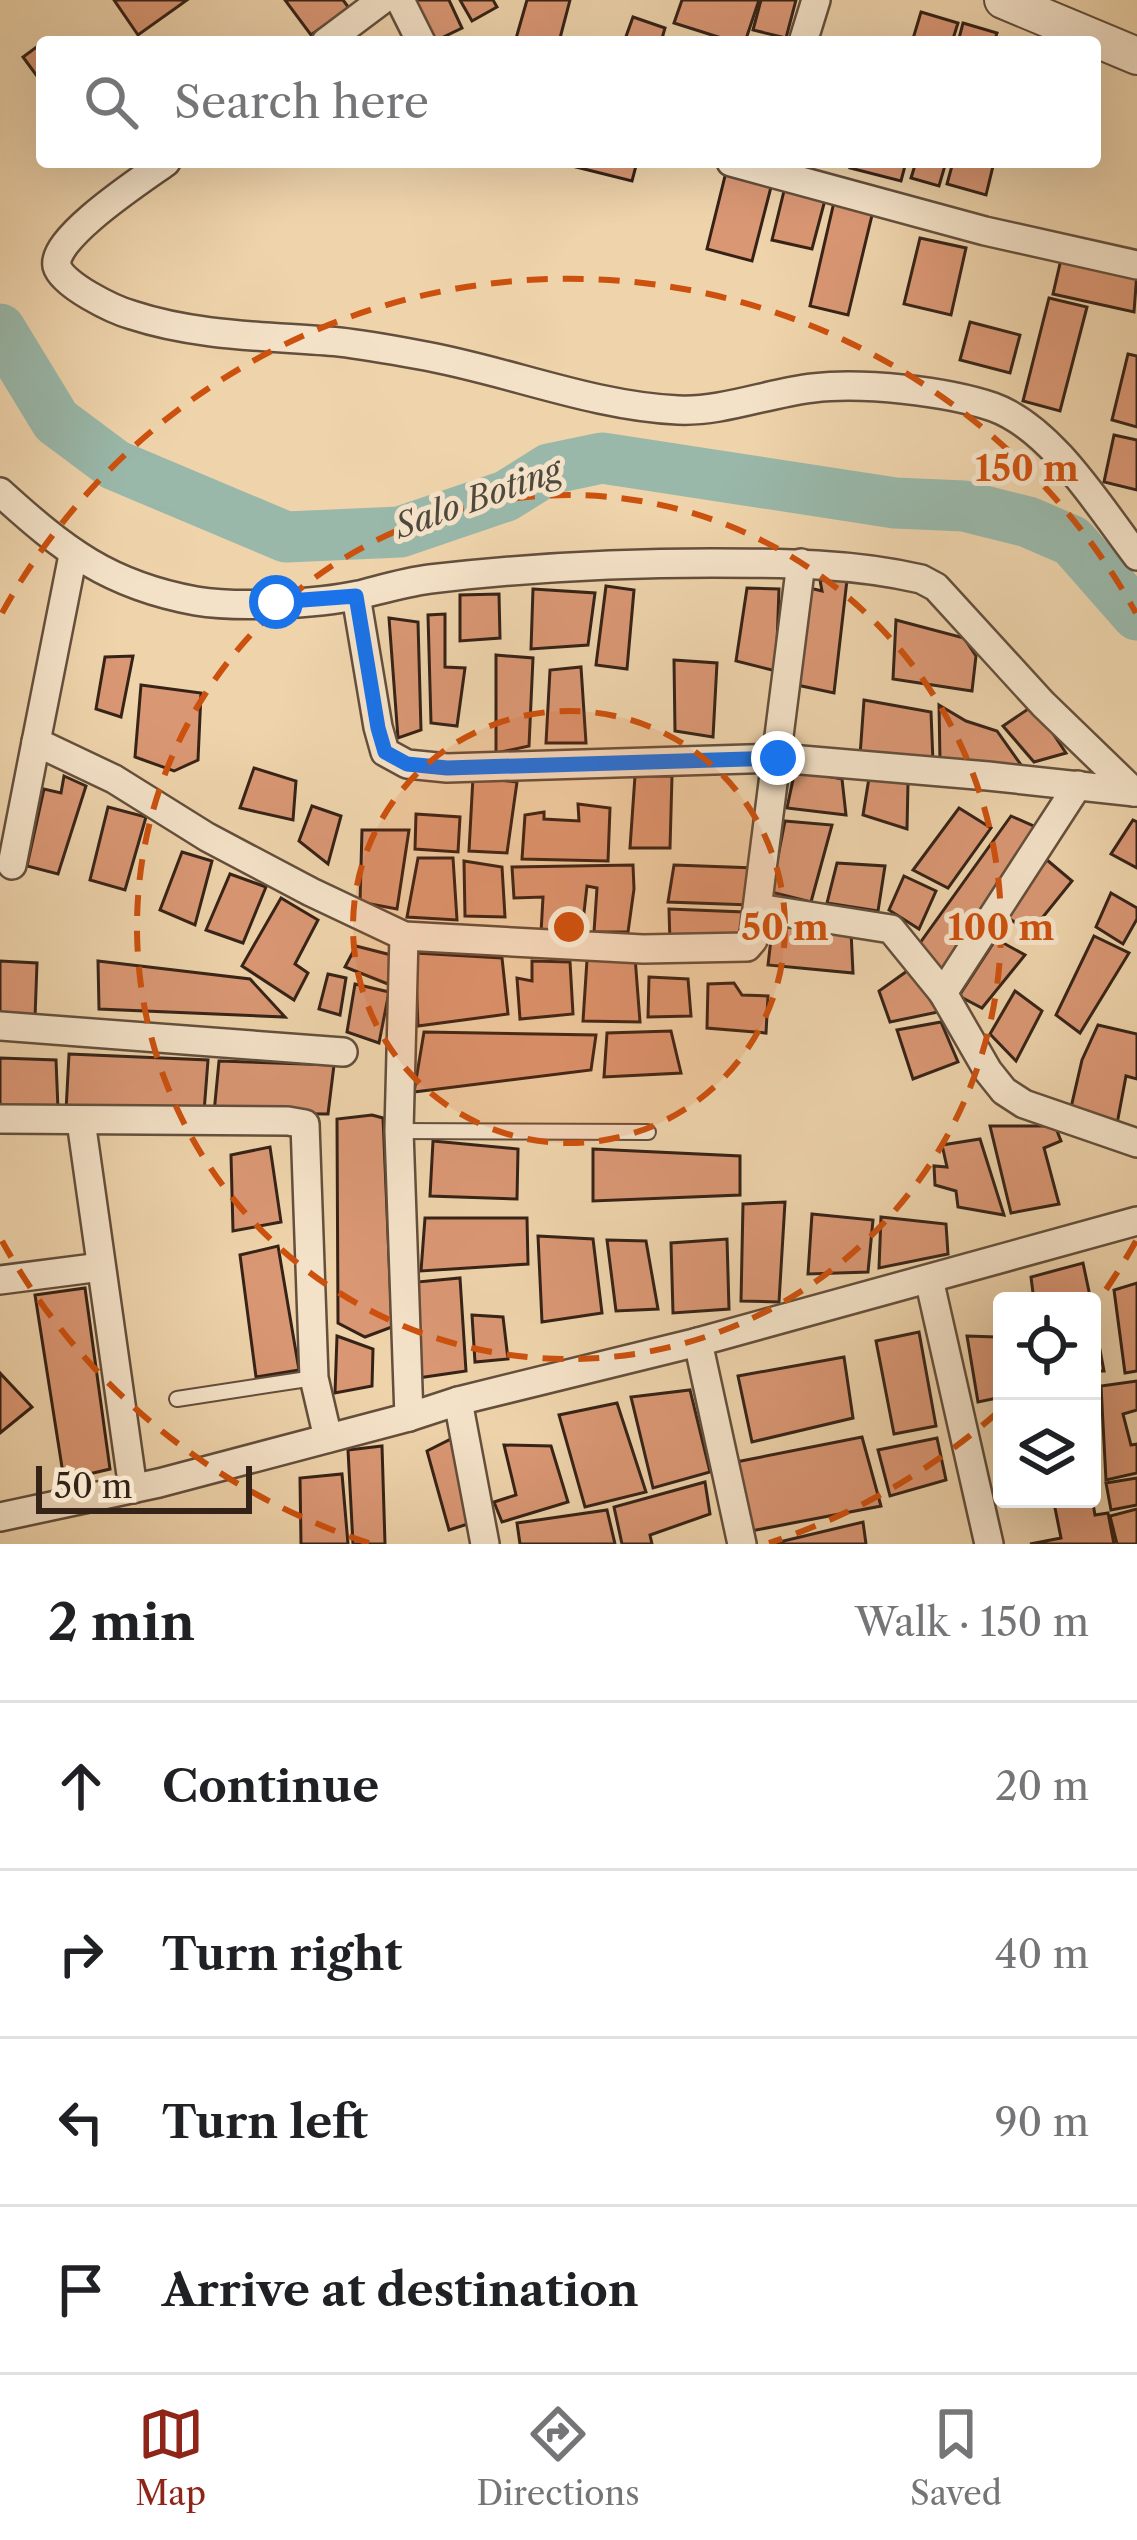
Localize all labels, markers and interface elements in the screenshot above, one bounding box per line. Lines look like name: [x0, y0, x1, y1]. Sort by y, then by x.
search box: [36, 36, 1101, 168]
icon: search: [78, 69, 144, 135]
text: Search here: [174, 74, 429, 130]
text: 150 m: [975, 446, 1079, 490]
water label: Salo Boting: [388, 448, 570, 548]
route start: [249, 575, 303, 629]
route end: [751, 731, 805, 785]
text: 50 m: [741, 905, 829, 949]
text: 100 m: [948, 905, 1054, 949]
centre of rings: [548, 906, 590, 948]
map controls: [993, 1292, 1101, 1508]
button: locate: [993, 1292, 1101, 1400]
button: layers: [993, 1400, 1101, 1508]
scale bar: [36, 1460, 252, 1513]
text: 50 m: [54, 1466, 132, 1507]
text: 2 min: [48, 1591, 195, 1653]
text: Walk · 150 m: [855, 1598, 1089, 1646]
icon: ahead: [48, 1753, 114, 1819]
text: Continue: [162, 1758, 379, 1814]
text: 20 m: [995, 1762, 1089, 1810]
icon: right: [48, 1921, 114, 1987]
text: Turn right: [162, 1926, 402, 1982]
text: 40 m: [995, 1930, 1089, 1978]
icon: left: [48, 2089, 114, 2155]
text: Turn left: [162, 2094, 368, 2150]
text: 90 m: [995, 2098, 1089, 2146]
icon: arrive: [48, 2257, 114, 2323]
text: Arrive at destination: [162, 2262, 639, 2318]
tab: Map: [135, 2401, 206, 2514]
tab: Directions: [477, 2401, 640, 2514]
tab: Saved: [910, 2401, 1002, 2514]

